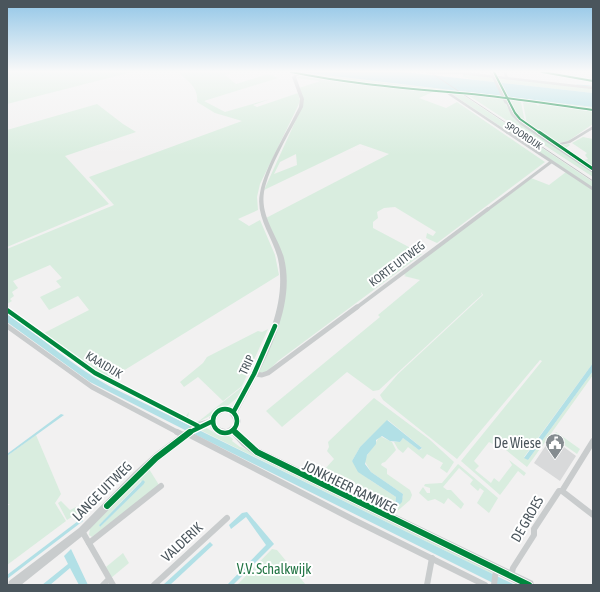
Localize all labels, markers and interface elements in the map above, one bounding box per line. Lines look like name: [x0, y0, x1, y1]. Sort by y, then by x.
street label: SPOORDIJK: [503, 119, 544, 152]
street label: KORTE UITWEG: [366, 239, 428, 289]
street label: KAAIDIJK: [83, 349, 125, 381]
street label: TRIP: [236, 353, 258, 377]
public building icon: De Wiese: [544, 432, 566, 460]
place label: De Wiese: [494, 435, 541, 451]
street label: JONKHEER RAMWEG: [300, 457, 400, 517]
street label: LANGE UITWEG: [69, 458, 135, 524]
street label: DE GROES: [508, 493, 546, 545]
street label: VALDERIK: [158, 519, 206, 565]
park label: V.V. Schalkwijk: [237, 561, 311, 577]

